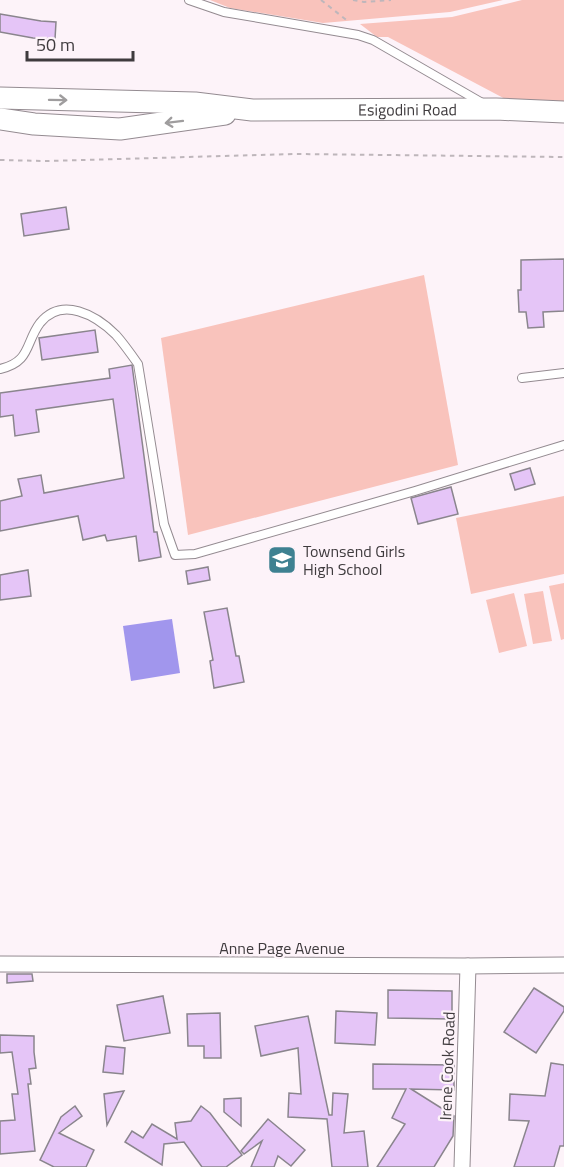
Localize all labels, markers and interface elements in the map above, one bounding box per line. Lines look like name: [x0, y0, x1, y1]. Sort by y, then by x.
scale bar: [27, 24, 134, 62]
text: 50 m: [36, 31, 75, 58]
one-way arrow: [48, 94, 68, 106]
street label: Esigodini Road: [358, 97, 457, 122]
one-way arrow: [164, 116, 184, 127]
place label: Townsend Girls High School: [303, 539, 405, 581]
school or university icon: Townsend Girls High School: [266, 544, 298, 576]
street label: Anne Page Avenue: [219, 936, 345, 960]
street label: Irene Cook Road: [433, 1011, 461, 1121]

